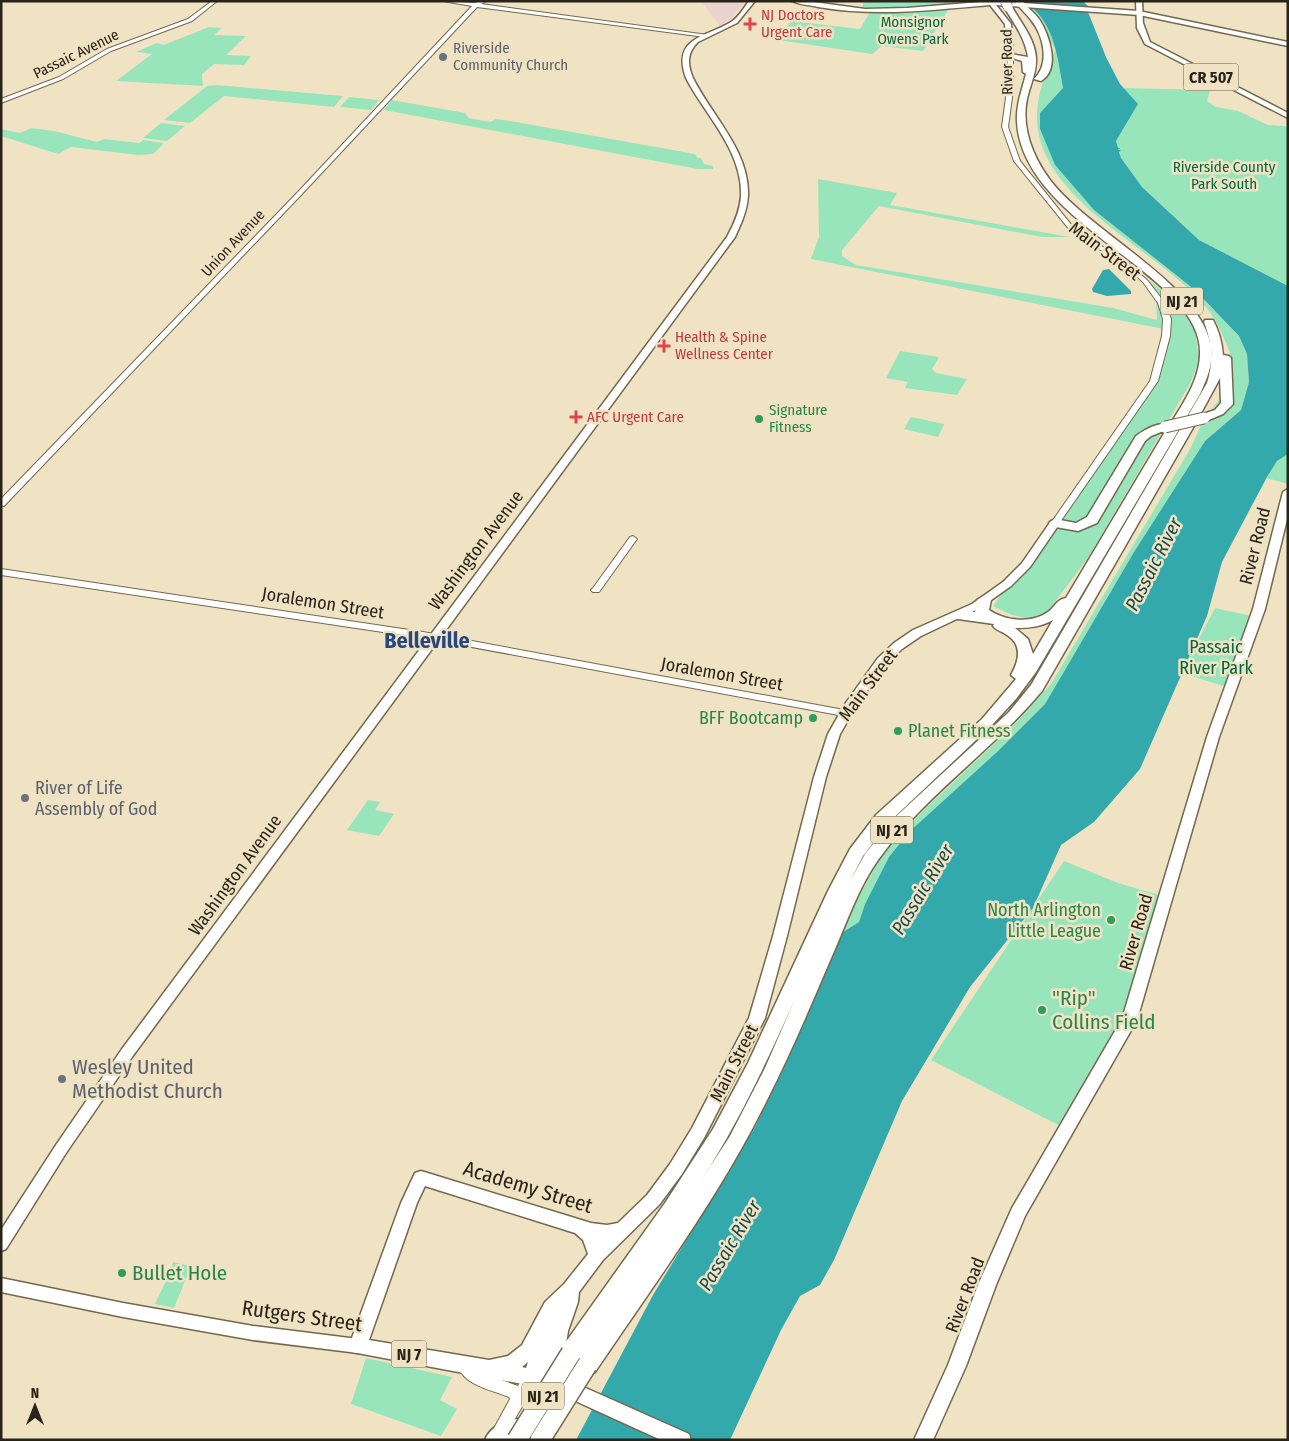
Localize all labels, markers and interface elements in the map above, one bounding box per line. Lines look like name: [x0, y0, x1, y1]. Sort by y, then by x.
place label: NJ Doctors Urgent Care: [761, 6, 832, 41]
park label: Monsignor Owens Park: [877, 13, 949, 48]
marker: NJ Doctors Urgent Care: [743, 17, 757, 31]
street label: Passaic Avenue: [30, 26, 122, 82]
street label: River Road: [997, 29, 1017, 95]
place label: Riverside Community Church: [453, 39, 568, 74]
marker: Riverside Community Church: [437, 51, 449, 63]
road number: CR 507: [1184, 64, 1238, 90]
park label: Riverside County Park South: [1173, 158, 1276, 193]
street label: Union Avenue: [197, 206, 269, 280]
street label: Main Street: [1065, 217, 1145, 285]
road number: NJ 21: [1161, 288, 1203, 314]
place label: Health & Spine Wellness Center: [675, 328, 774, 363]
marker: Health & Spine Wellness Center: [657, 339, 671, 353]
place label: Signature Fitness: [769, 401, 828, 436]
place label: AFC Urgent Care: [587, 408, 684, 426]
marker: AFC Urgent Care: [569, 410, 583, 424]
marker: Signature Fitness: [753, 413, 765, 425]
street label: Washington Avenue: [424, 486, 528, 614]
street label: River Road: [1235, 505, 1275, 587]
water label: Passaic River: [1120, 513, 1187, 614]
street label: Joralemon Street: [260, 582, 386, 624]
district label: Belleville: [384, 627, 470, 654]
park label: Passaic River Park: [1179, 636, 1253, 679]
street label: Main Street: [834, 645, 902, 725]
street label: Joralemon Street: [659, 652, 785, 696]
place label: BFF Bootcamp: [699, 707, 803, 729]
marker: BFF Bootcamp: [807, 712, 819, 724]
place label: Planet Fitness: [908, 720, 1011, 742]
marker: Planet Fitness: [892, 725, 904, 737]
place label: River of Life Assembly of God: [35, 777, 157, 820]
marker: River of Life Assembly of God: [19, 792, 31, 804]
street label: Washington Avenue: [184, 810, 286, 940]
road number: NJ 21: [871, 816, 913, 844]
water label: Passaic River: [887, 839, 959, 939]
street label: River Road: [1115, 891, 1157, 973]
place label: North Arlington Little League: [987, 899, 1101, 942]
marker: North Arlington Little League: [1105, 914, 1117, 926]
place label: "Rip" Collins Field: [1052, 985, 1156, 1035]
marker: "Rip" Collins Field: [1036, 1004, 1048, 1016]
street label: Main Street: [705, 1020, 763, 1105]
place label: Wesley United Methodist Church: [72, 1054, 223, 1104]
marker: Wesley United Methodist Church: [56, 1073, 68, 1085]
street label: Academy Street: [460, 1155, 596, 1219]
water label: Passaic River: [694, 1195, 766, 1295]
street label: River Road: [941, 1254, 989, 1336]
place label: Bullet Hole: [132, 1260, 227, 1286]
marker: Bullet Hole: [116, 1267, 128, 1279]
street label: Rutgers Street: [240, 1295, 364, 1337]
road number: NJ 7: [392, 1340, 426, 1368]
north arrow: [10, 1381, 60, 1431]
road number: NJ 21: [522, 1382, 564, 1410]
text: N: [31, 1385, 39, 1402]

